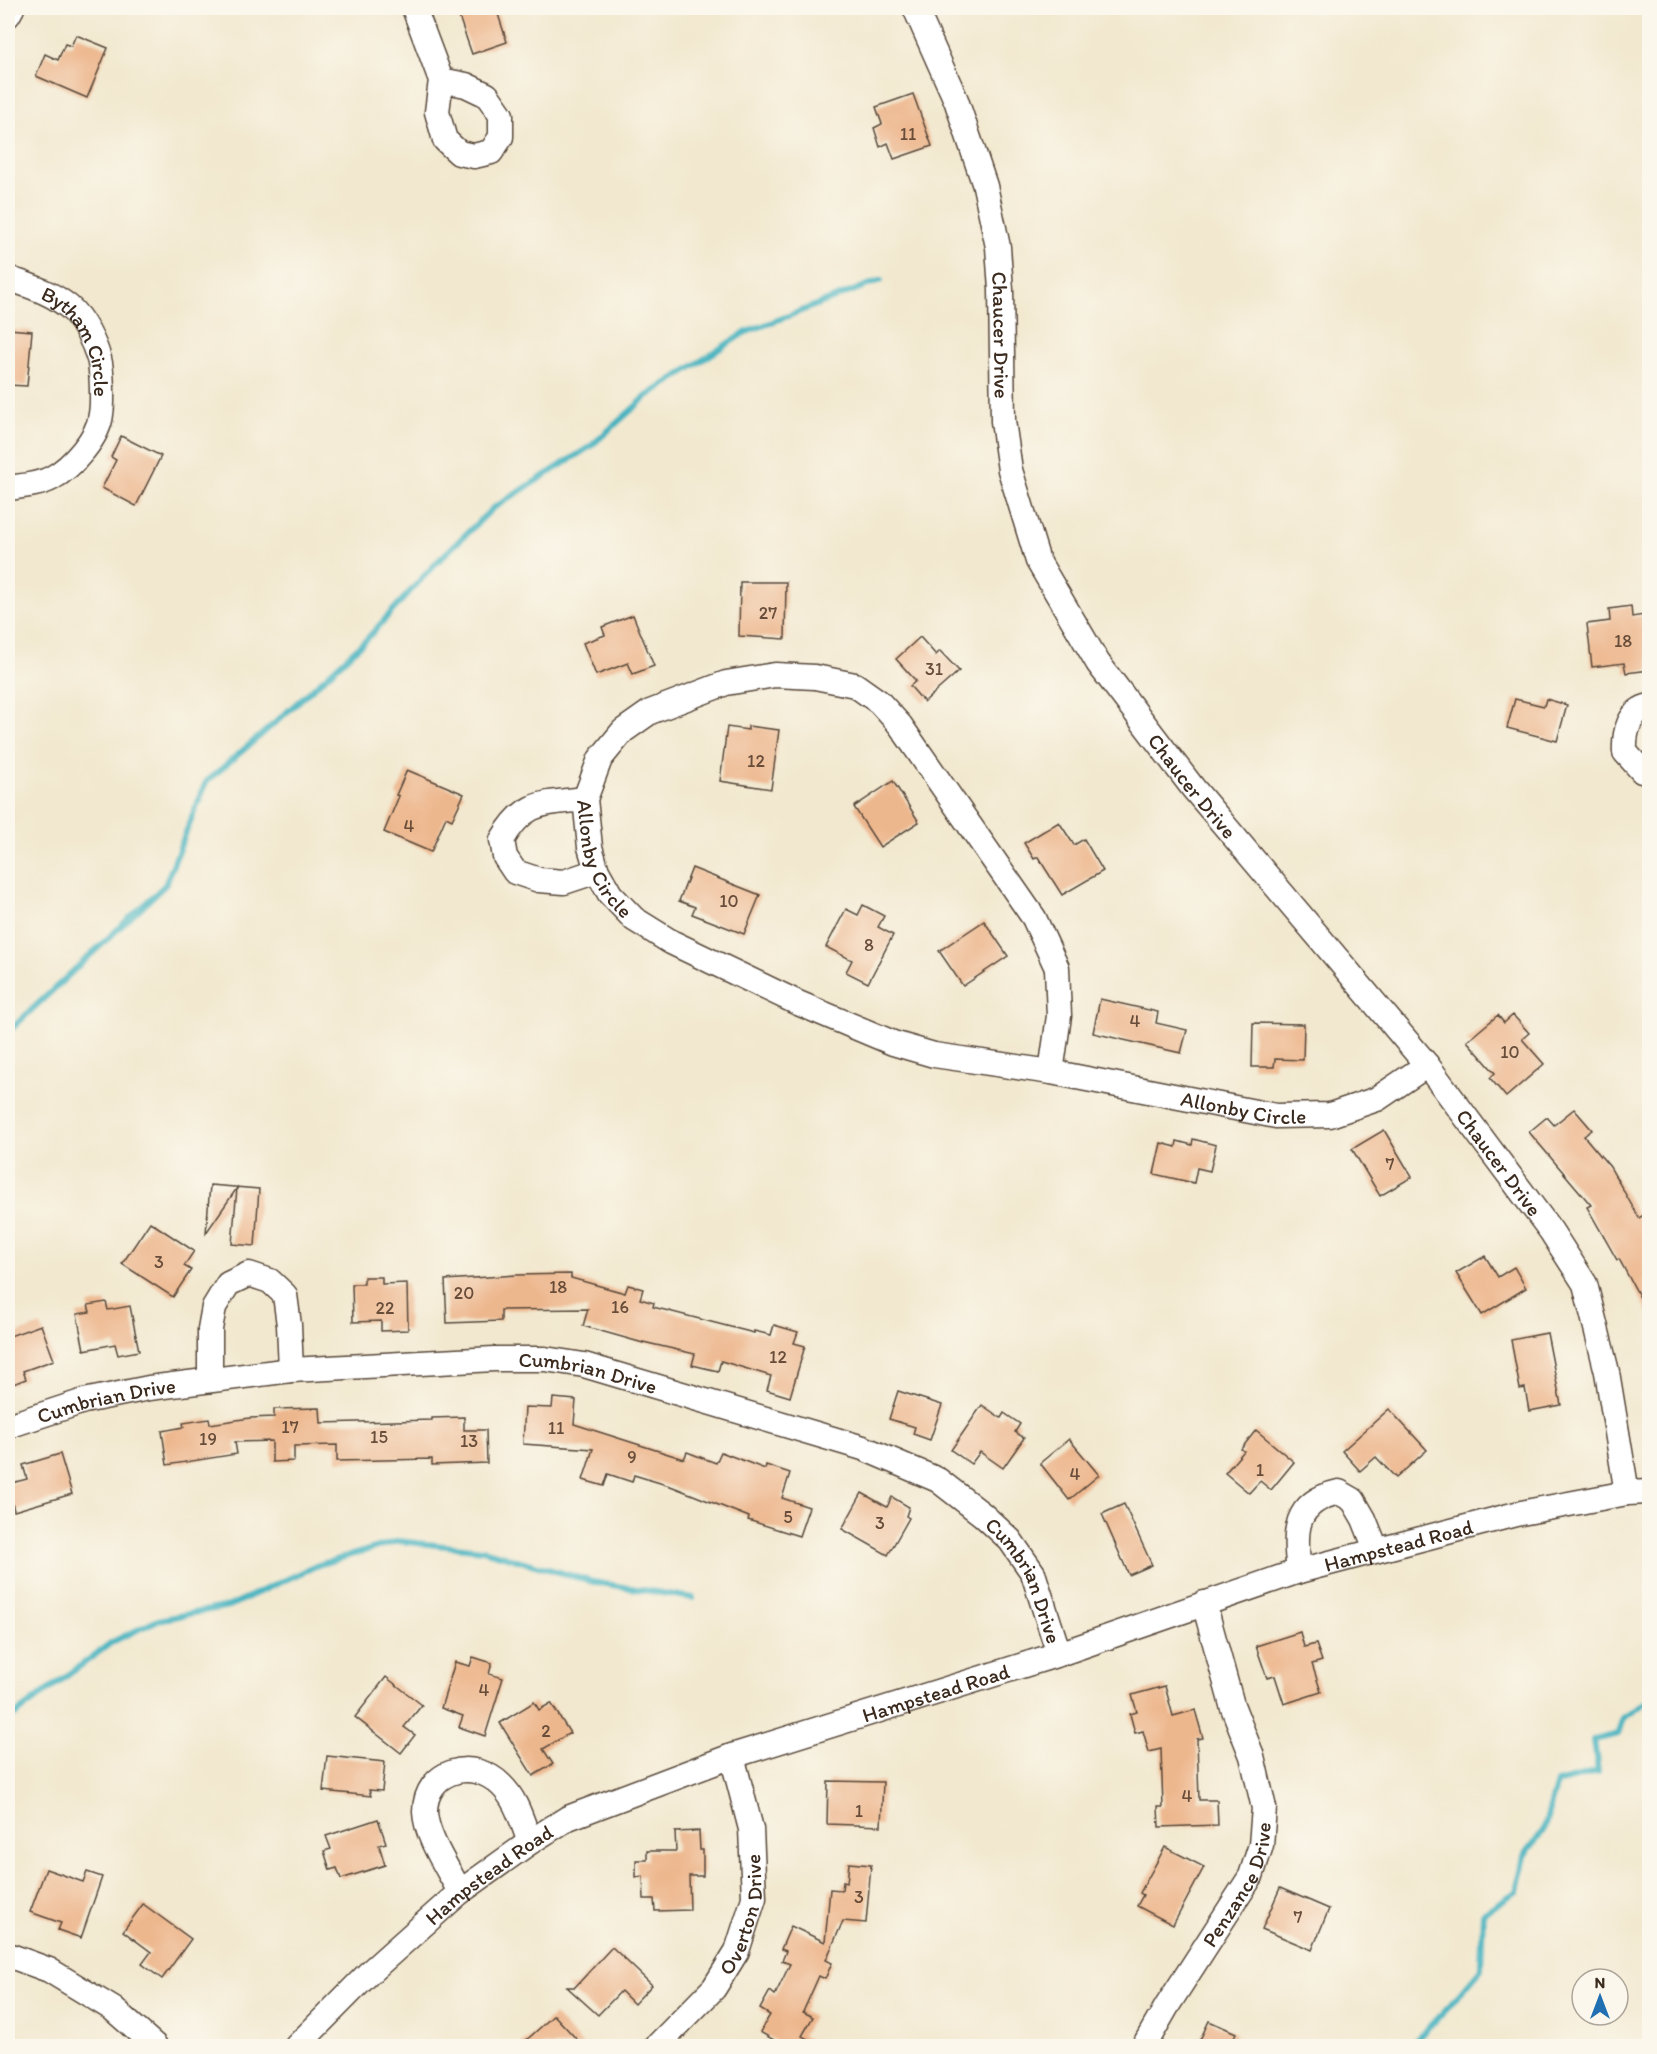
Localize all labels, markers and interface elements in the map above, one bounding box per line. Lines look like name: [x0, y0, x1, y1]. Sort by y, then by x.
house number: 11: [900, 123, 916, 145]
street label: Chaucer Drive: [987, 271, 1015, 399]
street label: Bytham Circle: [38, 280, 115, 397]
house number: 27: [759, 602, 777, 624]
house number: 18: [1614, 630, 1632, 652]
house number: 31: [925, 658, 943, 680]
street label: Chaucer Drive: [1143, 728, 1242, 843]
house number: 12: [747, 750, 765, 772]
street label: Allonby Circle: [573, 798, 638, 923]
house number: 4: [404, 815, 415, 837]
house number: 10: [719, 890, 739, 912]
house number: 8: [864, 934, 874, 956]
house number: 4: [1130, 1010, 1141, 1032]
house number: 10: [1500, 1041, 1520, 1063]
street label: Allonby Circle: [1179, 1085, 1307, 1129]
street label: Chaucer Drive: [1452, 1104, 1548, 1221]
house number: 7: [1386, 1153, 1395, 1175]
house number: 3: [154, 1251, 164, 1273]
house number: 18: [549, 1276, 567, 1298]
house number: 20: [454, 1282, 474, 1304]
house number: 16: [611, 1296, 629, 1318]
house number: 22: [376, 1297, 395, 1319]
street label: Cumbrian Drive: [518, 1346, 660, 1399]
house number: 12: [769, 1346, 787, 1368]
street label: Cumbrian Drive: [34, 1372, 177, 1428]
house number: 17: [281, 1416, 299, 1438]
house number: 11: [548, 1417, 564, 1439]
house number: 15: [370, 1426, 388, 1448]
house number: 19: [199, 1428, 217, 1450]
house number: 13: [460, 1430, 478, 1452]
house number: 9: [627, 1446, 637, 1468]
house number: 1: [1256, 1459, 1264, 1481]
house number: 4: [1070, 1463, 1081, 1485]
house number: 5: [783, 1506, 793, 1528]
street label: Cumbrian Drive: [981, 1511, 1067, 1646]
house number: 3: [875, 1512, 885, 1534]
street label: Hampstead Road: [1321, 1513, 1476, 1576]
street label: Hampstead Road: [859, 1658, 1013, 1727]
house number: 4: [479, 1679, 490, 1701]
house number: 2: [541, 1720, 551, 1742]
house number: 4: [1182, 1785, 1193, 1807]
house number: 1: [855, 1800, 863, 1822]
street label: Hampstead Road: [420, 1818, 557, 1930]
street label: Penzance Drive: [1196, 1821, 1275, 1951]
street label: Overton Drive: [713, 1854, 767, 1979]
house number: 3: [854, 1886, 864, 1908]
house number: 7: [1294, 1906, 1303, 1928]
north arrow: [1570, 1967, 1630, 2027]
text: N: [1595, 1973, 1605, 1992]

